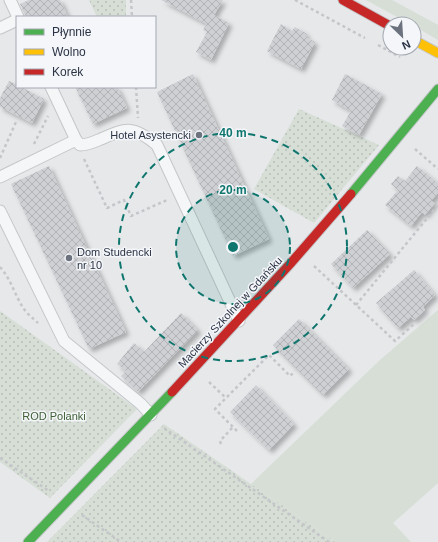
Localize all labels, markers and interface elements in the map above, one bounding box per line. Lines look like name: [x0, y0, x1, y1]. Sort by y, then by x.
legend: [16, 16, 156, 88]
north arrow: [382, 16, 422, 56]
text: Płynnie: [52, 25, 92, 39]
text: N: [400, 38, 412, 52]
text: Wolno: [52, 45, 86, 59]
text: Korek: [52, 65, 84, 79]
text: 40 m: [219, 126, 247, 140]
place label: Hotel Asystencki: [110, 129, 191, 141]
marker: Hotel Asystencki: [194, 130, 204, 140]
text: 20 m: [219, 183, 247, 197]
centre of rings: [226, 240, 240, 254]
place label: Dom Studencki nr 10: [77, 246, 152, 271]
marker: Dom Studencki nr 10: [64, 253, 74, 263]
street label: Macierzy Szkolnej w Gdańsku: [176, 254, 284, 370]
park label: ROD Polanki: [22, 410, 86, 422]

